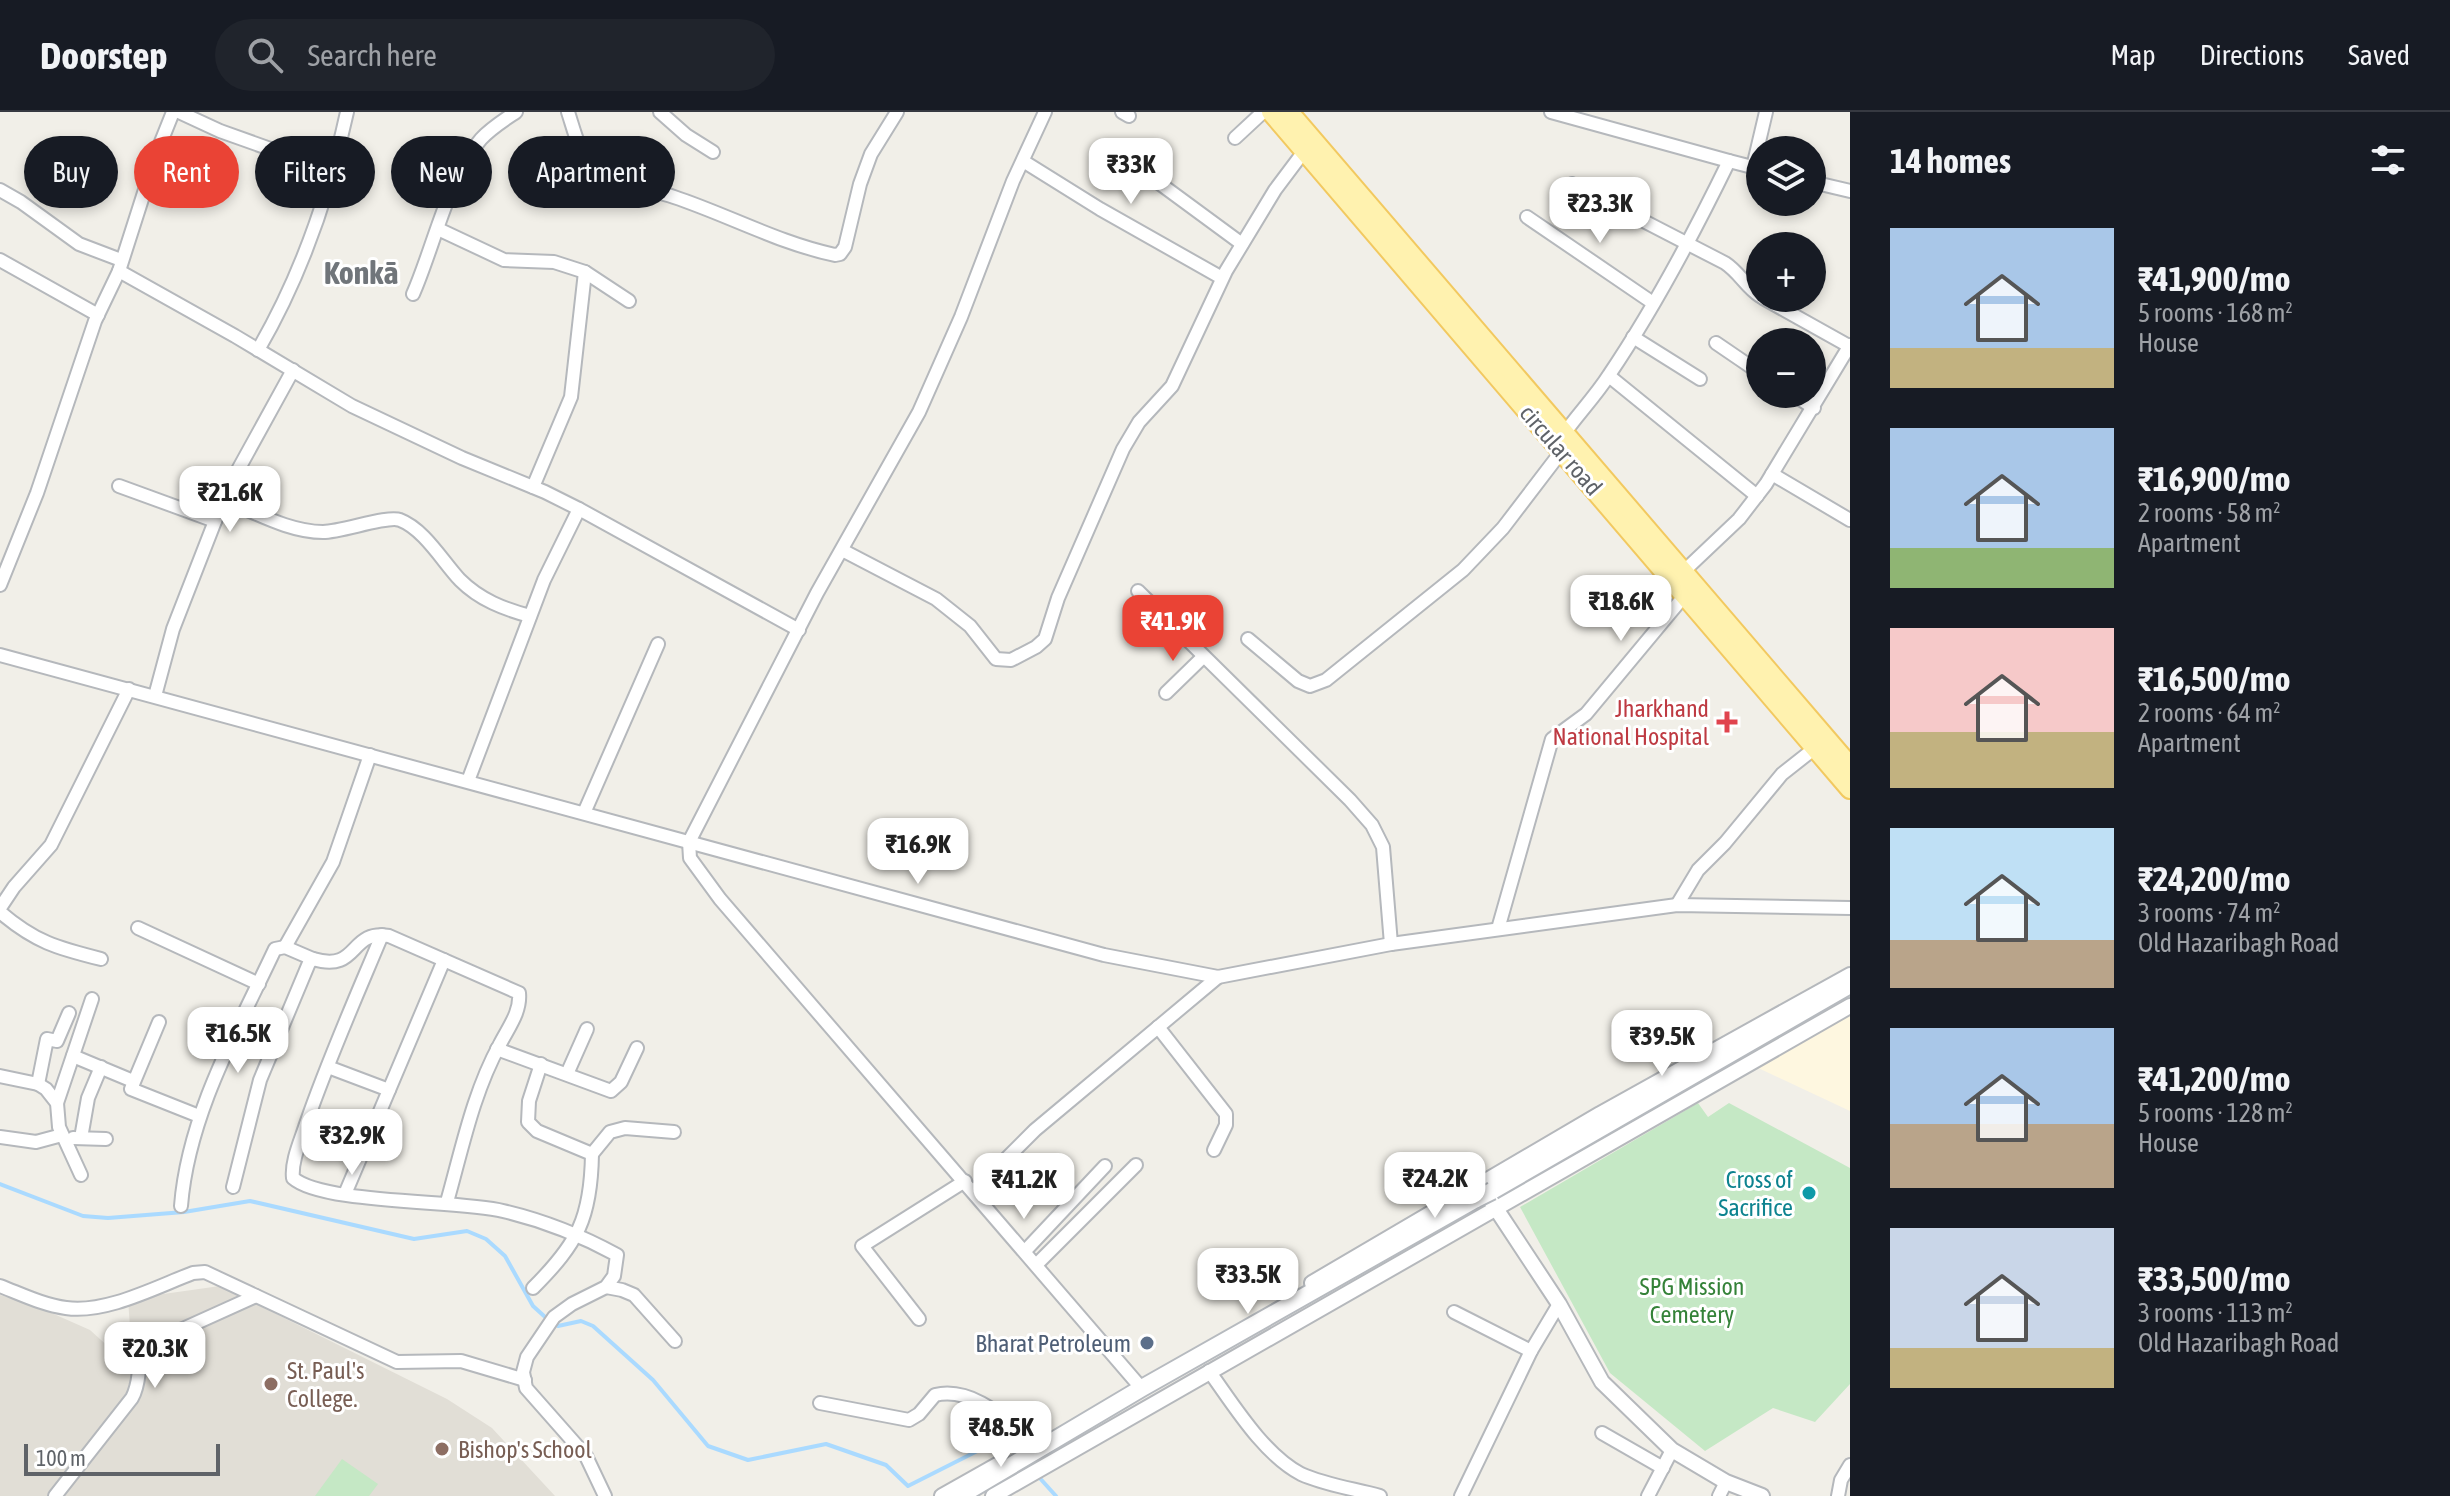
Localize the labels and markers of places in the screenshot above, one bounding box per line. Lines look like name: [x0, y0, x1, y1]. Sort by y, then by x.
pin: ₹33K: [1084, 138, 1178, 206]
pin: ₹23.3K: [1535, 177, 1665, 245]
pin: ₹21.6K: [165, 466, 295, 534]
pin: ₹18.6K: [1556, 575, 1686, 643]
pin: ₹41.9K: [1108, 595, 1238, 663]
place label: Jharkhand National Hospital: [1552, 695, 1710, 750]
marker: Jharkhand National Hospital: [1716, 711, 1738, 733]
pin: ₹16.9K: [853, 818, 983, 886]
pin: ₹16.5K: [173, 1007, 303, 1075]
pin: ₹39.5K: [1597, 1010, 1727, 1078]
pin: ₹32.9K: [287, 1109, 417, 1177]
pin: ₹24.2K: [1370, 1152, 1500, 1220]
pin: ₹41.2K: [959, 1153, 1089, 1221]
place label: Cross of Sacrifice: [1718, 1166, 1793, 1221]
marker: Cross of Sacrifice: [1800, 1184, 1818, 1202]
pin: ₹33.5K: [1183, 1248, 1313, 1316]
pin: ₹20.3K: [90, 1322, 220, 1390]
place label: Bharat Petroleum: [975, 1330, 1131, 1357]
marker: Bharat Petroleum: [1138, 1334, 1156, 1352]
place label: St. Paul's College.: [287, 1357, 364, 1412]
marker: St. Paul's College.: [262, 1375, 280, 1393]
pin: ₹48.5K: [936, 1401, 1066, 1469]
place label: Bishop's School: [458, 1436, 593, 1463]
marker: Bishop's School: [433, 1440, 451, 1458]

